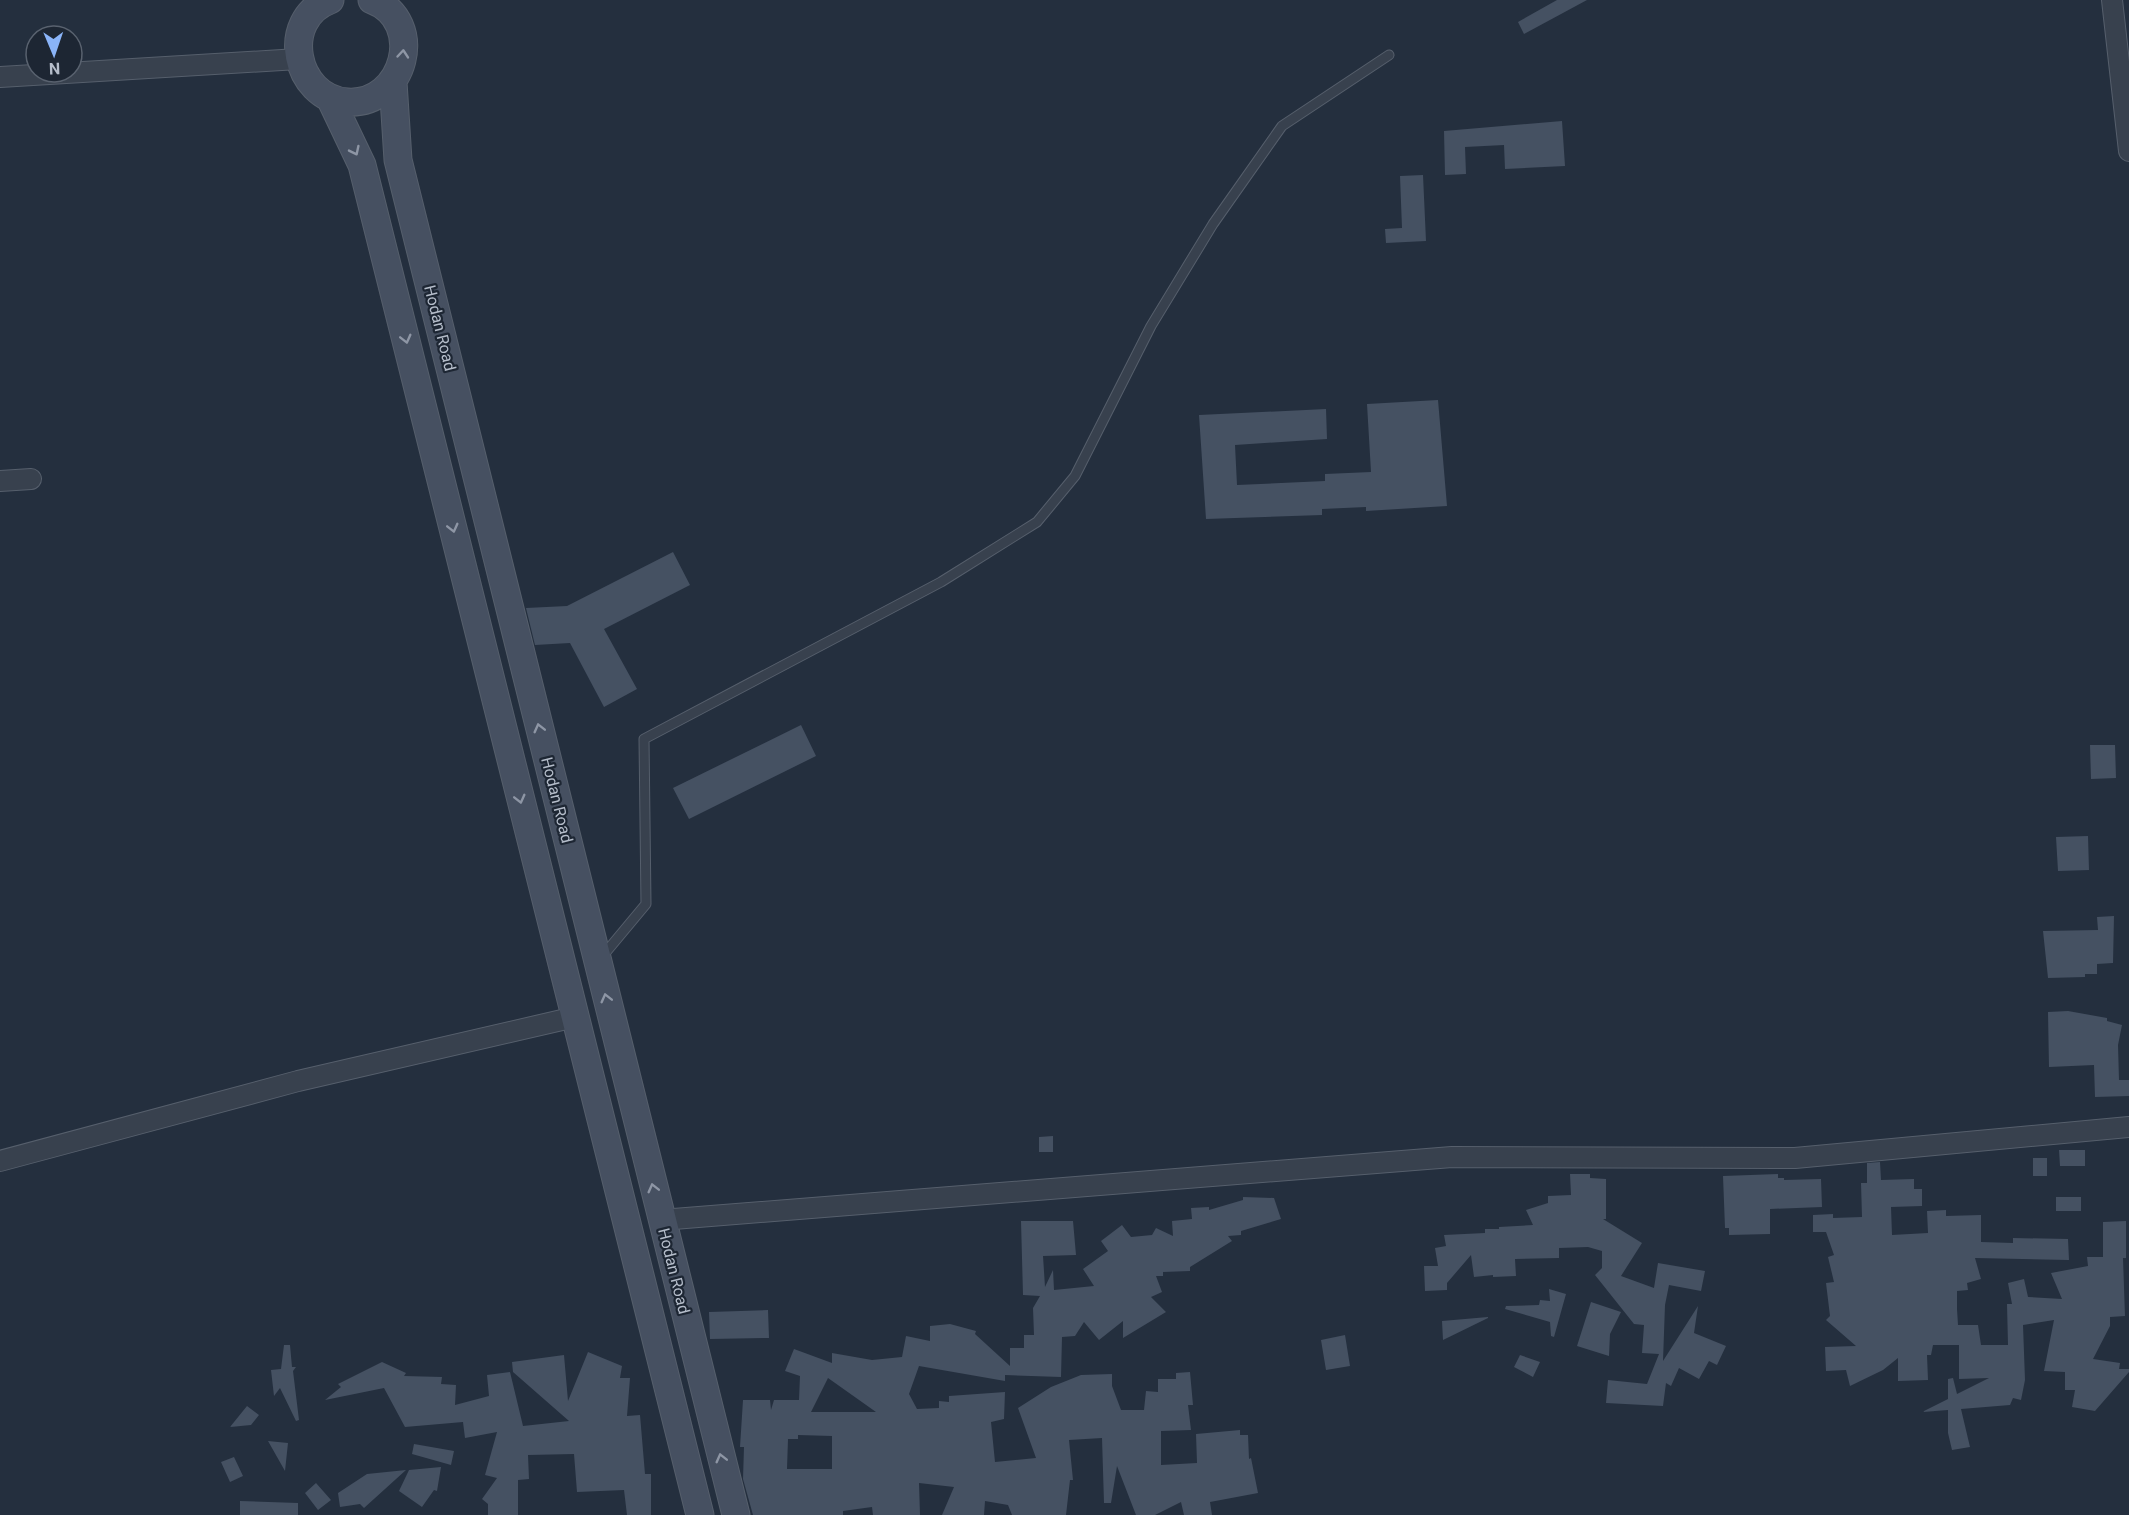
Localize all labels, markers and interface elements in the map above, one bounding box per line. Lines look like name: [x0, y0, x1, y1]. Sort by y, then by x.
north arrow: [24, 24, 84, 84]
one-way arrow: [396, 49, 409, 58]
text: N: [49, 59, 60, 78]
one-way arrow: [348, 144, 360, 155]
street label: Hodan Road: [420, 283, 460, 373]
one-way arrow: [398, 334, 411, 344]
one-way arrow: [445, 523, 458, 533]
one-way arrow: [534, 723, 546, 733]
street label: Hodan Road: [537, 755, 577, 845]
one-way arrow: [513, 794, 526, 804]
one-way arrow: [601, 994, 614, 1004]
one-way arrow: [648, 1183, 661, 1193]
street label: Hodan Road: [654, 1226, 694, 1316]
one-way arrow: [716, 1453, 729, 1463]

